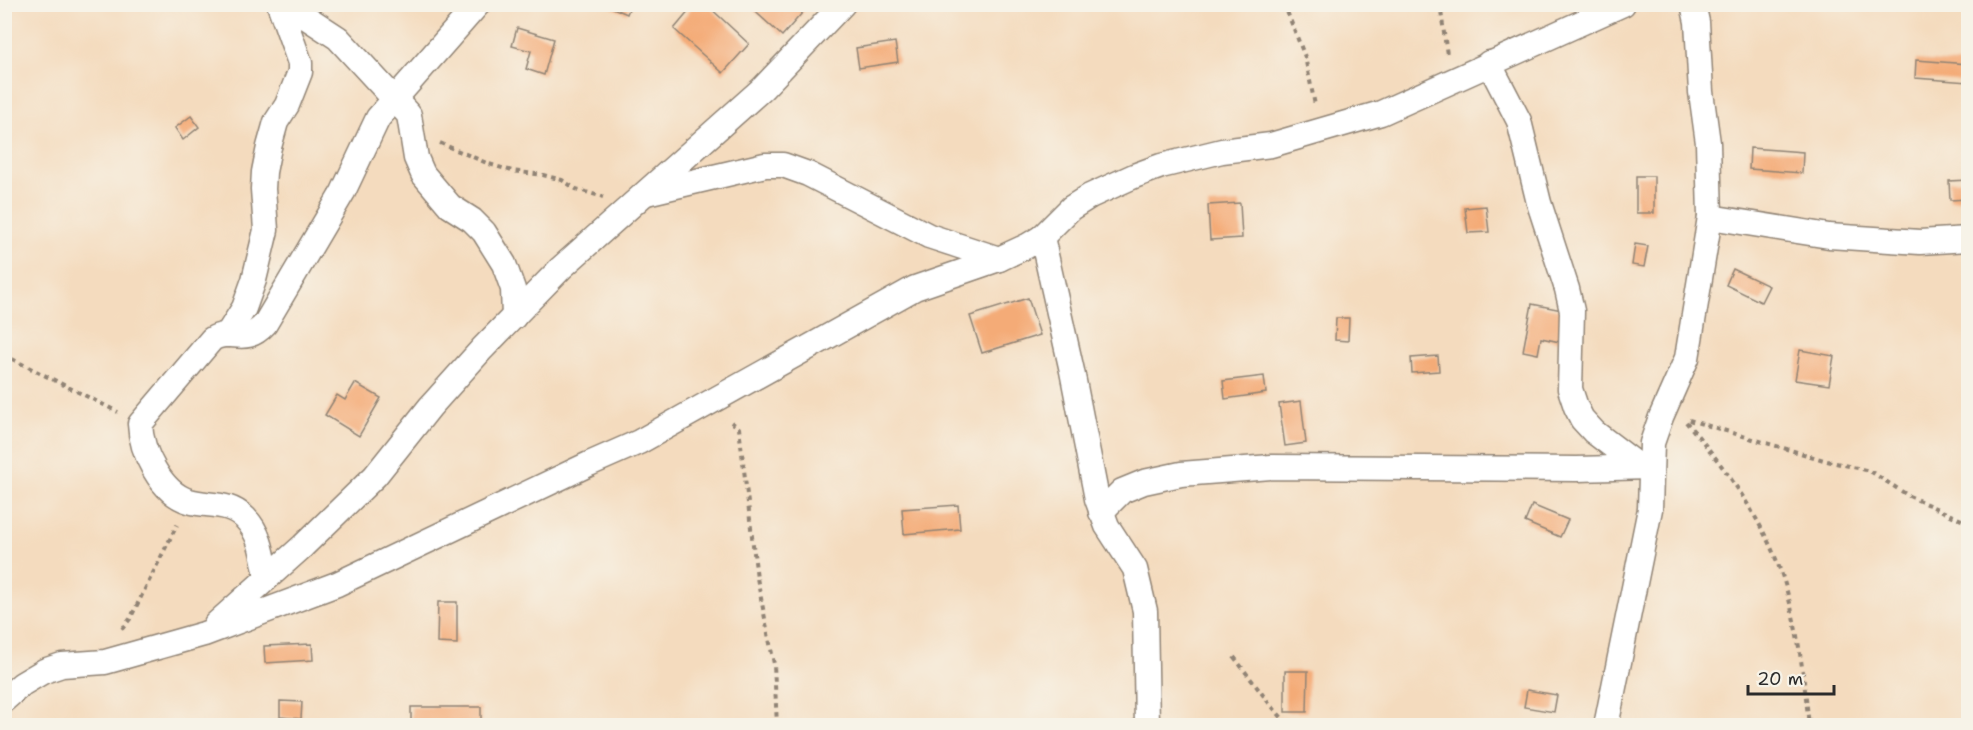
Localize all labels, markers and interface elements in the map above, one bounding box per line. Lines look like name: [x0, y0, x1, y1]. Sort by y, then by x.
scale bar: [1748, 658, 1834, 696]
text: 20 m: [1757, 667, 1803, 691]

